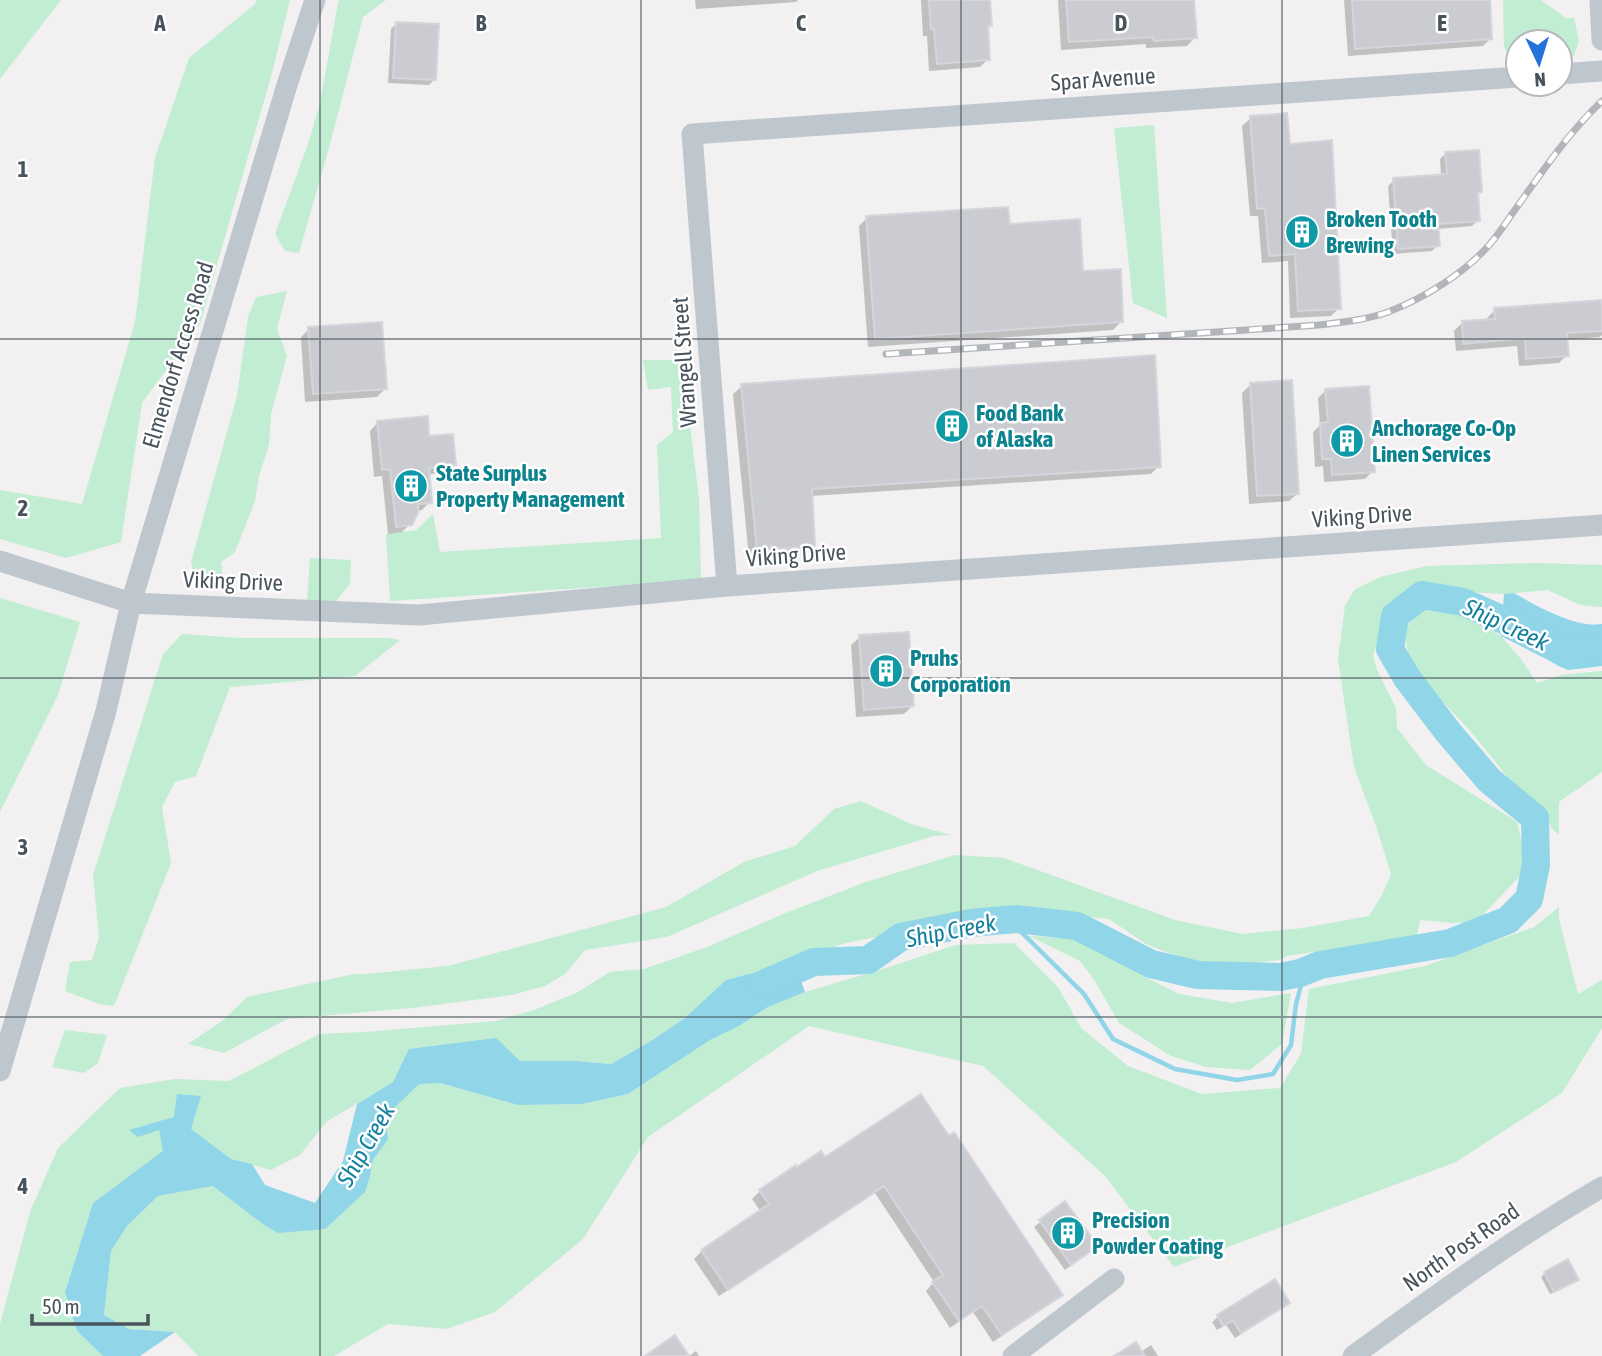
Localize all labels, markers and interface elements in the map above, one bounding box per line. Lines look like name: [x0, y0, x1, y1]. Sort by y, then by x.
text: A: [153, 10, 166, 36]
text: B: [476, 10, 487, 36]
text: C: [796, 10, 807, 36]
text: D: [1115, 10, 1128, 36]
text: E: [1437, 10, 1447, 36]
north arrow: [1504, 28, 1574, 98]
street label: Spar Avenue: [1050, 62, 1156, 96]
text: N: [1534, 69, 1547, 91]
text: 1: [18, 156, 29, 182]
place label: Broken Tooth Brewing: [1326, 206, 1437, 258]
building icon: Broken Tooth Brewing: [1283, 213, 1321, 251]
street label: Elmendorf Access Road: [137, 259, 219, 451]
street label: Wrangell Street: [666, 296, 702, 428]
place label: Food Bank of Alaska: [976, 400, 1064, 452]
building icon: Food Bank of Alaska: [933, 407, 971, 445]
place label: Anchorage Co-Op Linen Services: [1371, 415, 1516, 467]
building icon: Anchorage Co-Op Linen Services: [1328, 422, 1366, 460]
place label: State Surplus Property Management: [436, 460, 625, 512]
building icon: State Surplus Property Management: [392, 467, 430, 505]
text: 2: [18, 495, 28, 521]
street label: Viking Drive: [1311, 500, 1413, 532]
street label: Viking Drive: [745, 539, 847, 571]
street label: Viking Drive: [183, 566, 283, 596]
water label: Ship Creek: [1458, 593, 1554, 656]
place label: Pruhs Corporation: [910, 645, 1011, 697]
building icon: Pruhs Corporation: [867, 652, 905, 690]
text: 3: [18, 834, 28, 860]
water label: Ship Creek: [903, 908, 999, 953]
water label: Ship Creek: [331, 1098, 400, 1192]
text: 4: [17, 1173, 29, 1199]
street label: North Post Road: [1398, 1197, 1524, 1297]
place label: Precision Powder Coating: [1092, 1207, 1223, 1259]
building icon: Precision Powder Coating: [1049, 1214, 1087, 1252]
scale bar: [32, 1282, 147, 1326]
text: 50 m: [42, 1294, 80, 1318]

